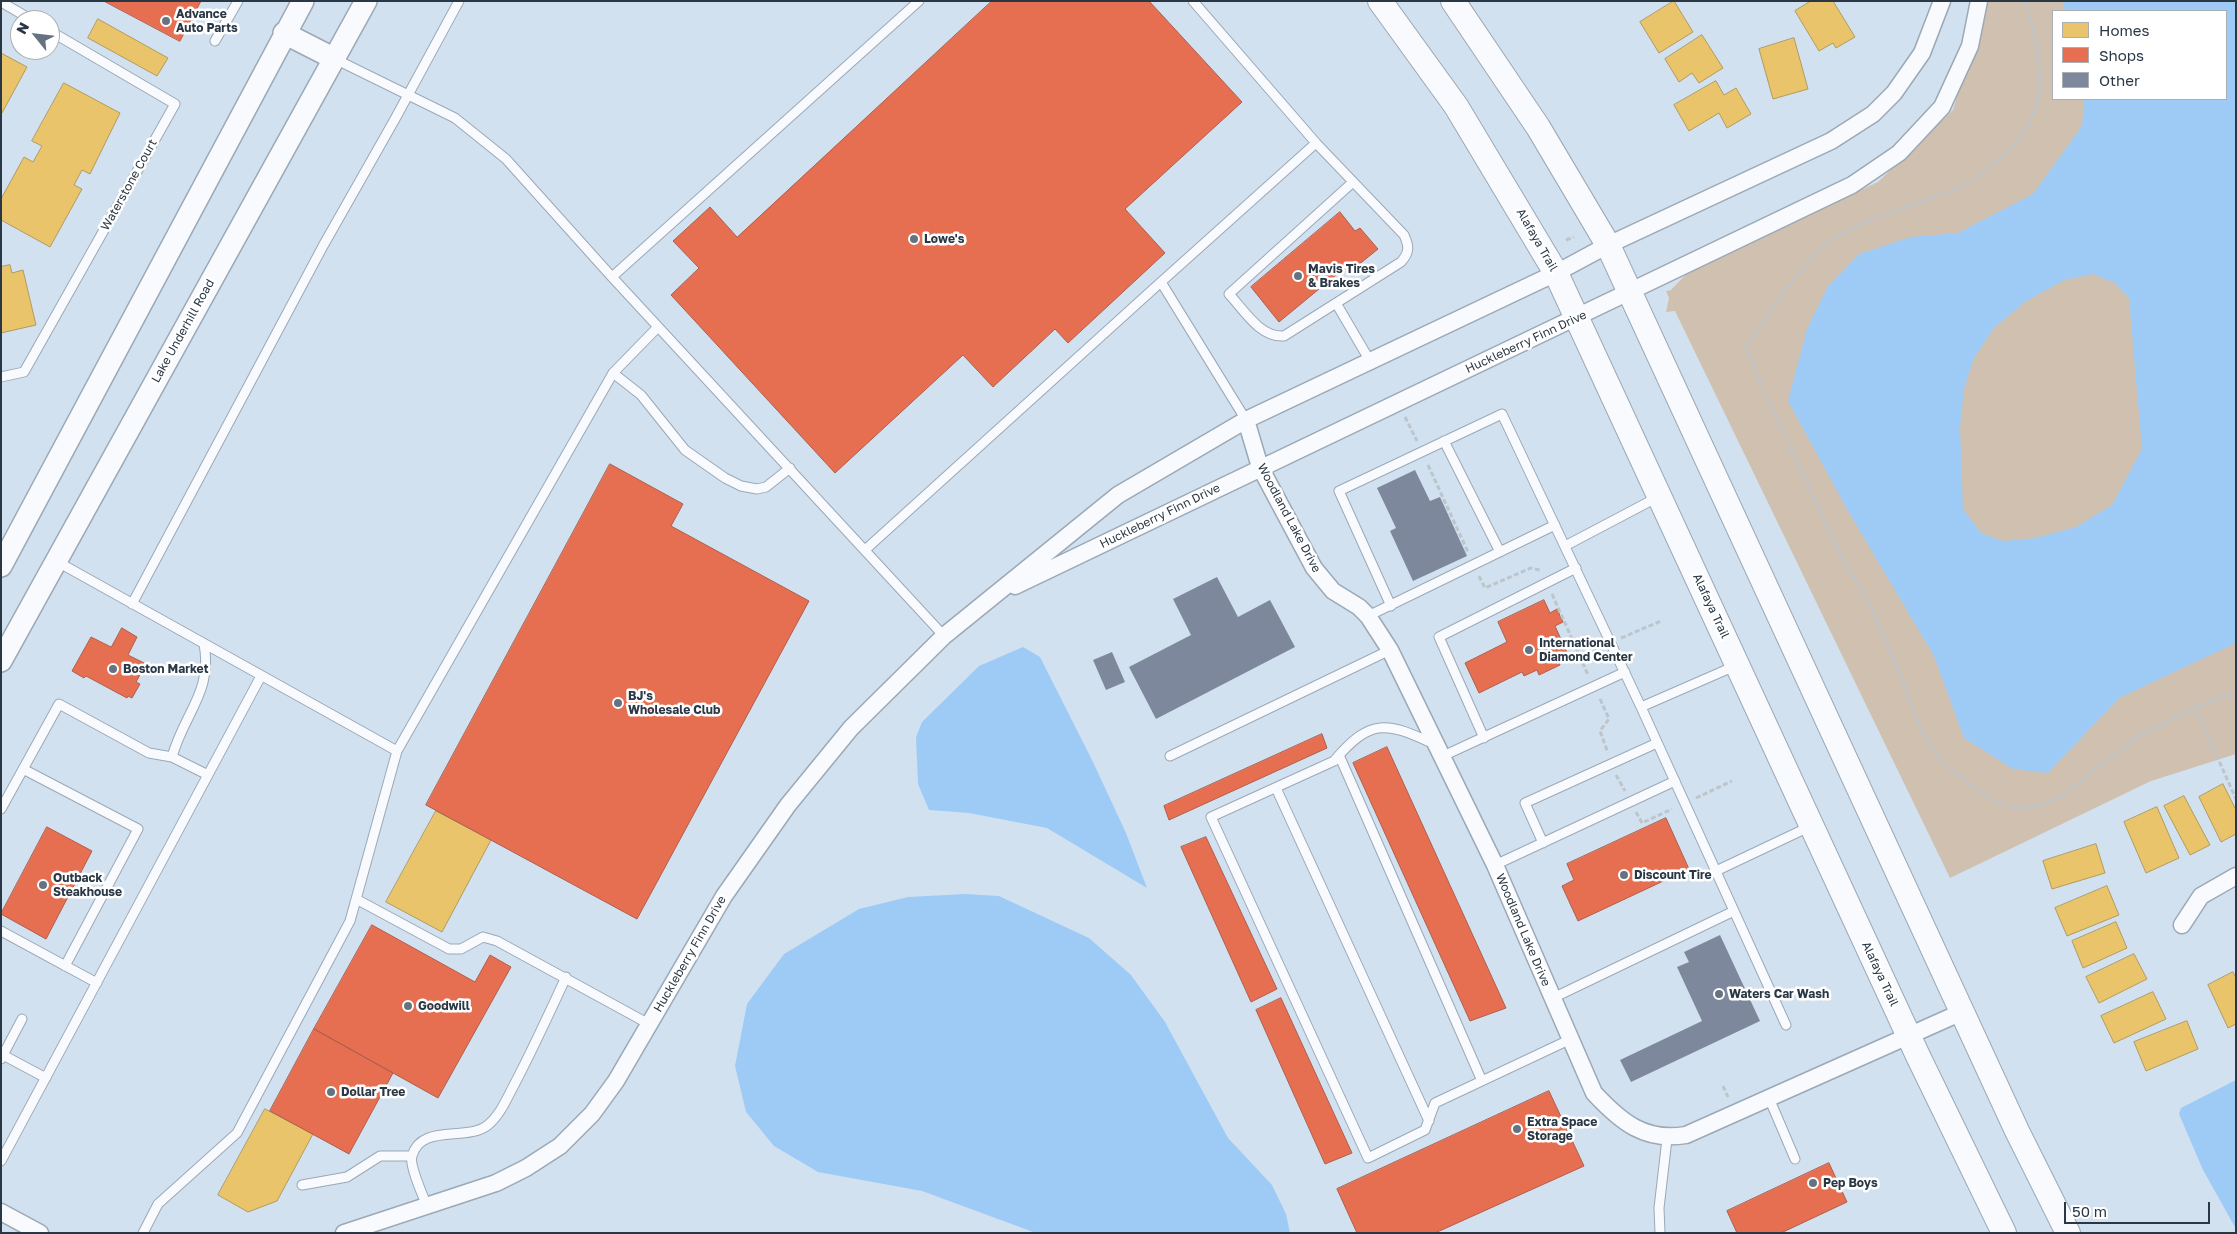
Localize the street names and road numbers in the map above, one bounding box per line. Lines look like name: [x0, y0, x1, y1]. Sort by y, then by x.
street label: Waterstone Court: [98, 137, 160, 233]
street label: Alafaya Trail: [1513, 206, 1561, 274]
street label: Lake Underhill Road: [149, 277, 217, 385]
street label: Huckleberry Finn Drive: [1463, 308, 1589, 376]
street label: Woodland Lake Drive: [1254, 461, 1324, 575]
street label: Huckleberry Finn Drive: [1098, 481, 1222, 551]
street label: Alafaya Trail: [1690, 571, 1732, 641]
street label: Woodland Lake Drive: [1493, 871, 1553, 989]
street label: Huckleberry Finn Drive: [651, 893, 729, 1015]
street label: Alafaya Trail: [1859, 939, 1901, 1009]

